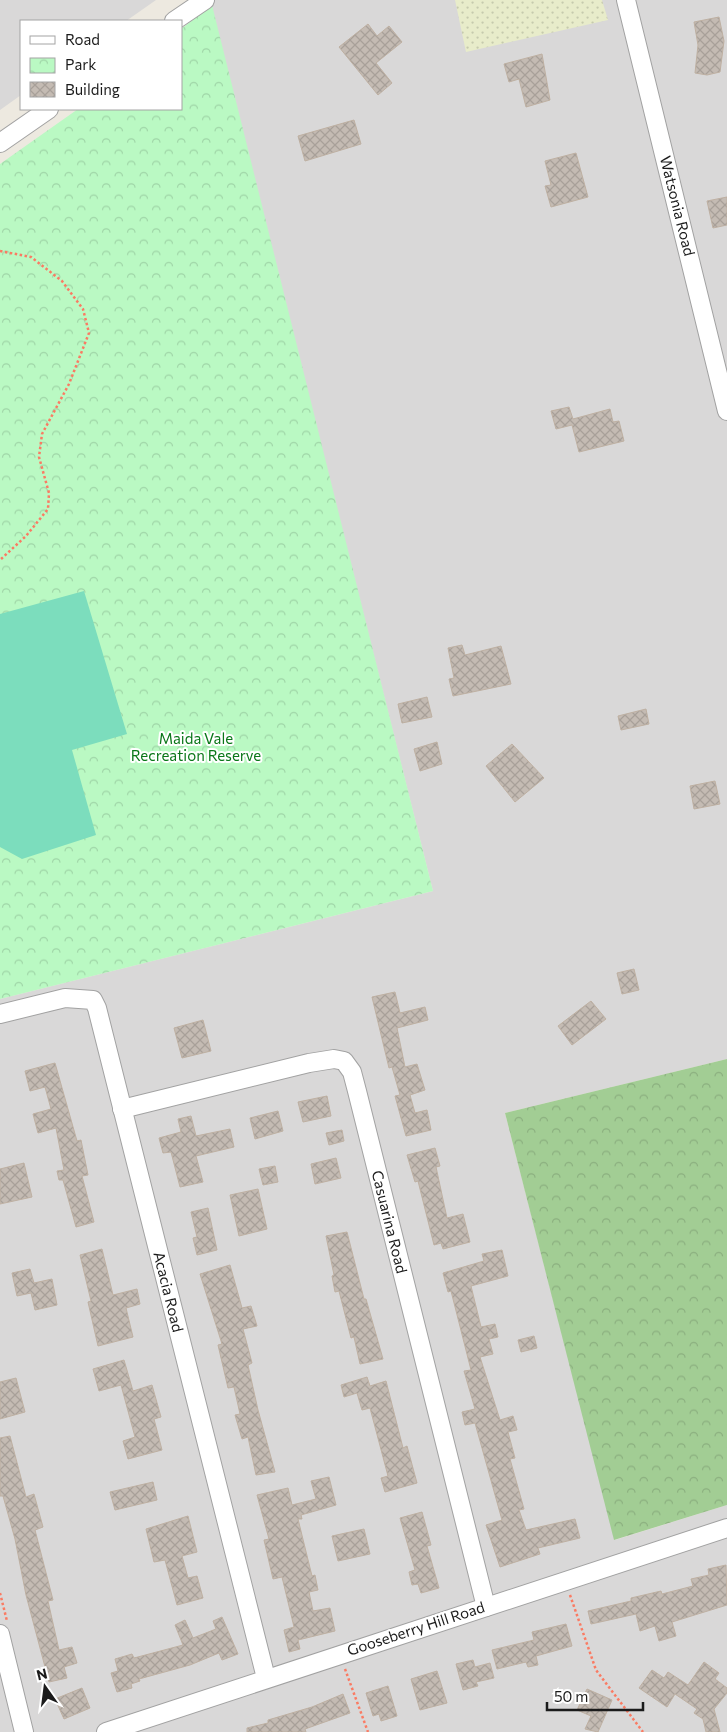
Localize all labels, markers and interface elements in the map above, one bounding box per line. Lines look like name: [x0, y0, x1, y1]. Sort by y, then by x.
legend: [20, 20, 182, 110]
text: Road: [65, 30, 100, 48]
text: Park: [65, 55, 96, 73]
text: Building: [65, 80, 120, 98]
street label: Watsonia Road: [657, 154, 699, 258]
park label: Maida Vale Recreation Reserve: [131, 729, 261, 764]
street label: Casuarina Road: [368, 1168, 411, 1275]
street label: Acacia Road: [150, 1250, 188, 1334]
street label: Gooseberry Hill Road: [345, 1597, 487, 1659]
north arrow: [20, 1662, 70, 1712]
text: N: [35, 1664, 49, 1683]
scale bar: [547, 1680, 643, 1712]
text: 50 m: [554, 1687, 588, 1705]

